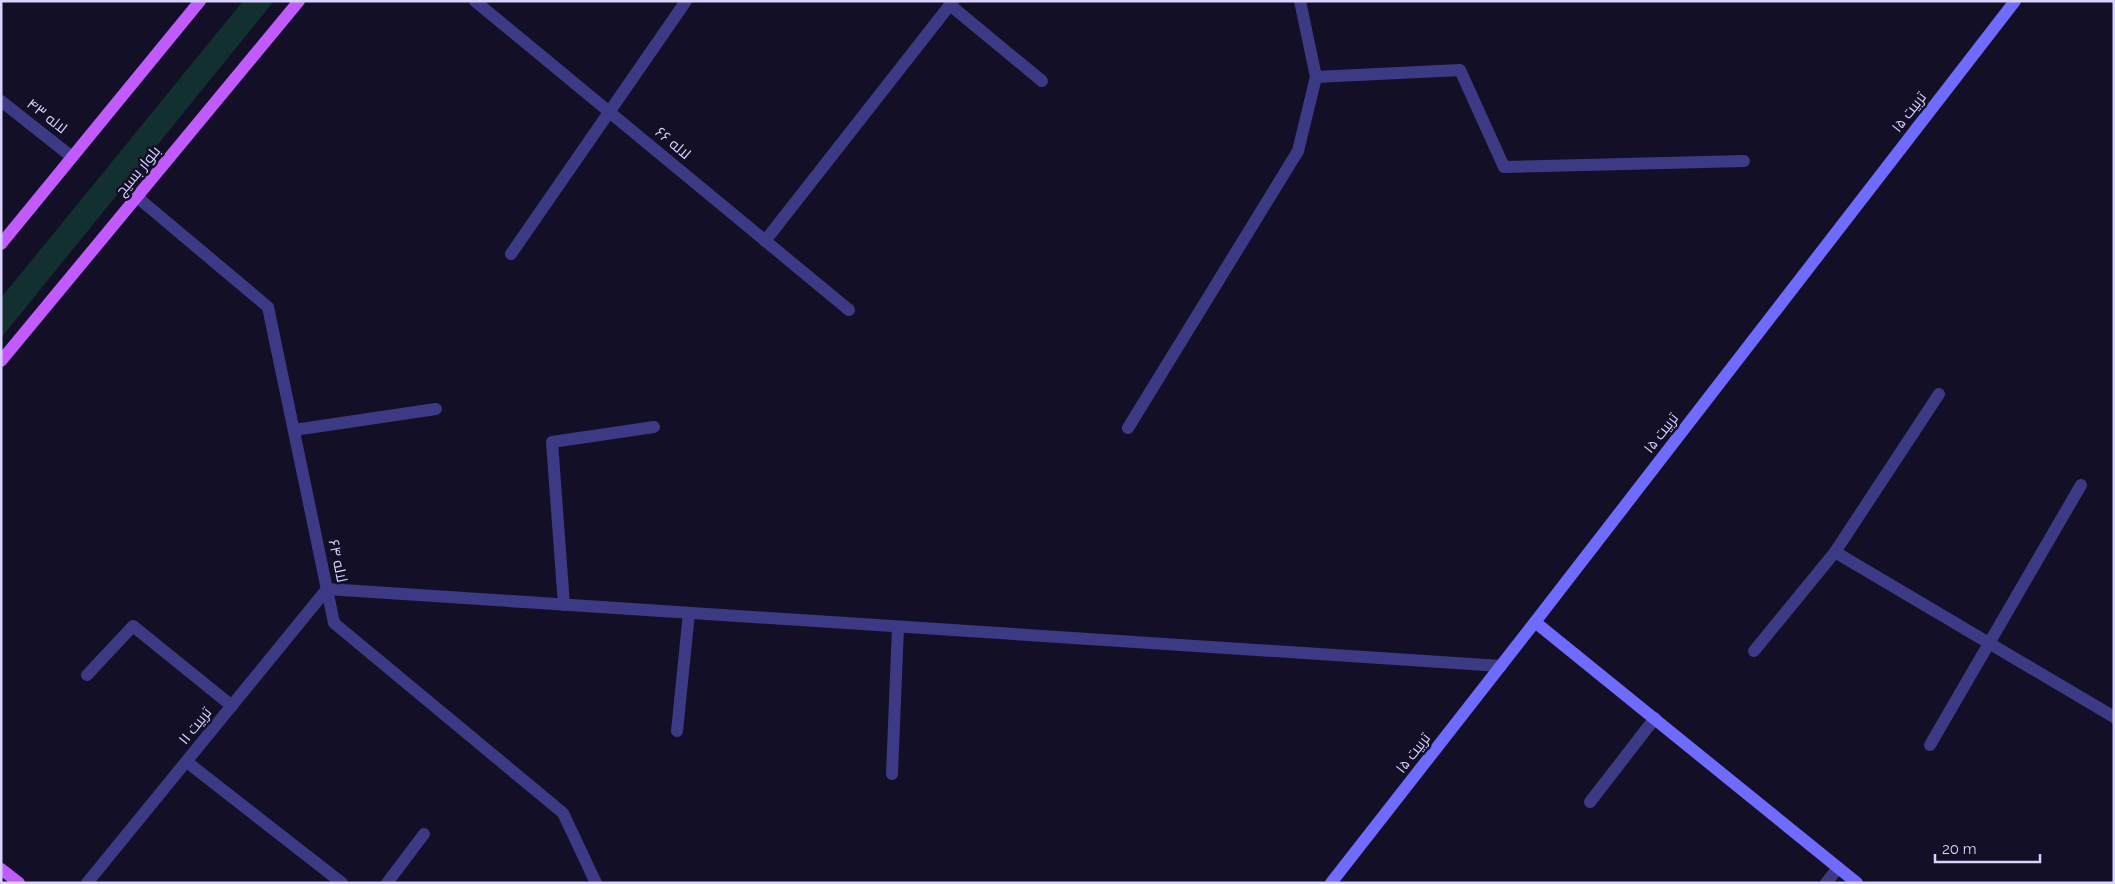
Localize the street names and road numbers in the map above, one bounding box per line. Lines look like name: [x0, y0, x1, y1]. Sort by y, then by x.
street label: تربیت ۱۵: [1888, 88, 1930, 136]
street label: لاله ۴۳: [23, 95, 71, 137]
street label: لاله ۶۶: [652, 123, 694, 163]
street label: بلوار بسیج: [112, 142, 166, 201]
street label: تربیت ۱۵: [1640, 409, 1682, 457]
street label: لاله ۶۴: [325, 538, 351, 584]
street label: تربیت ۱۱: [175, 704, 215, 748]
street label: تربیت ۱۵: [1392, 729, 1434, 777]

